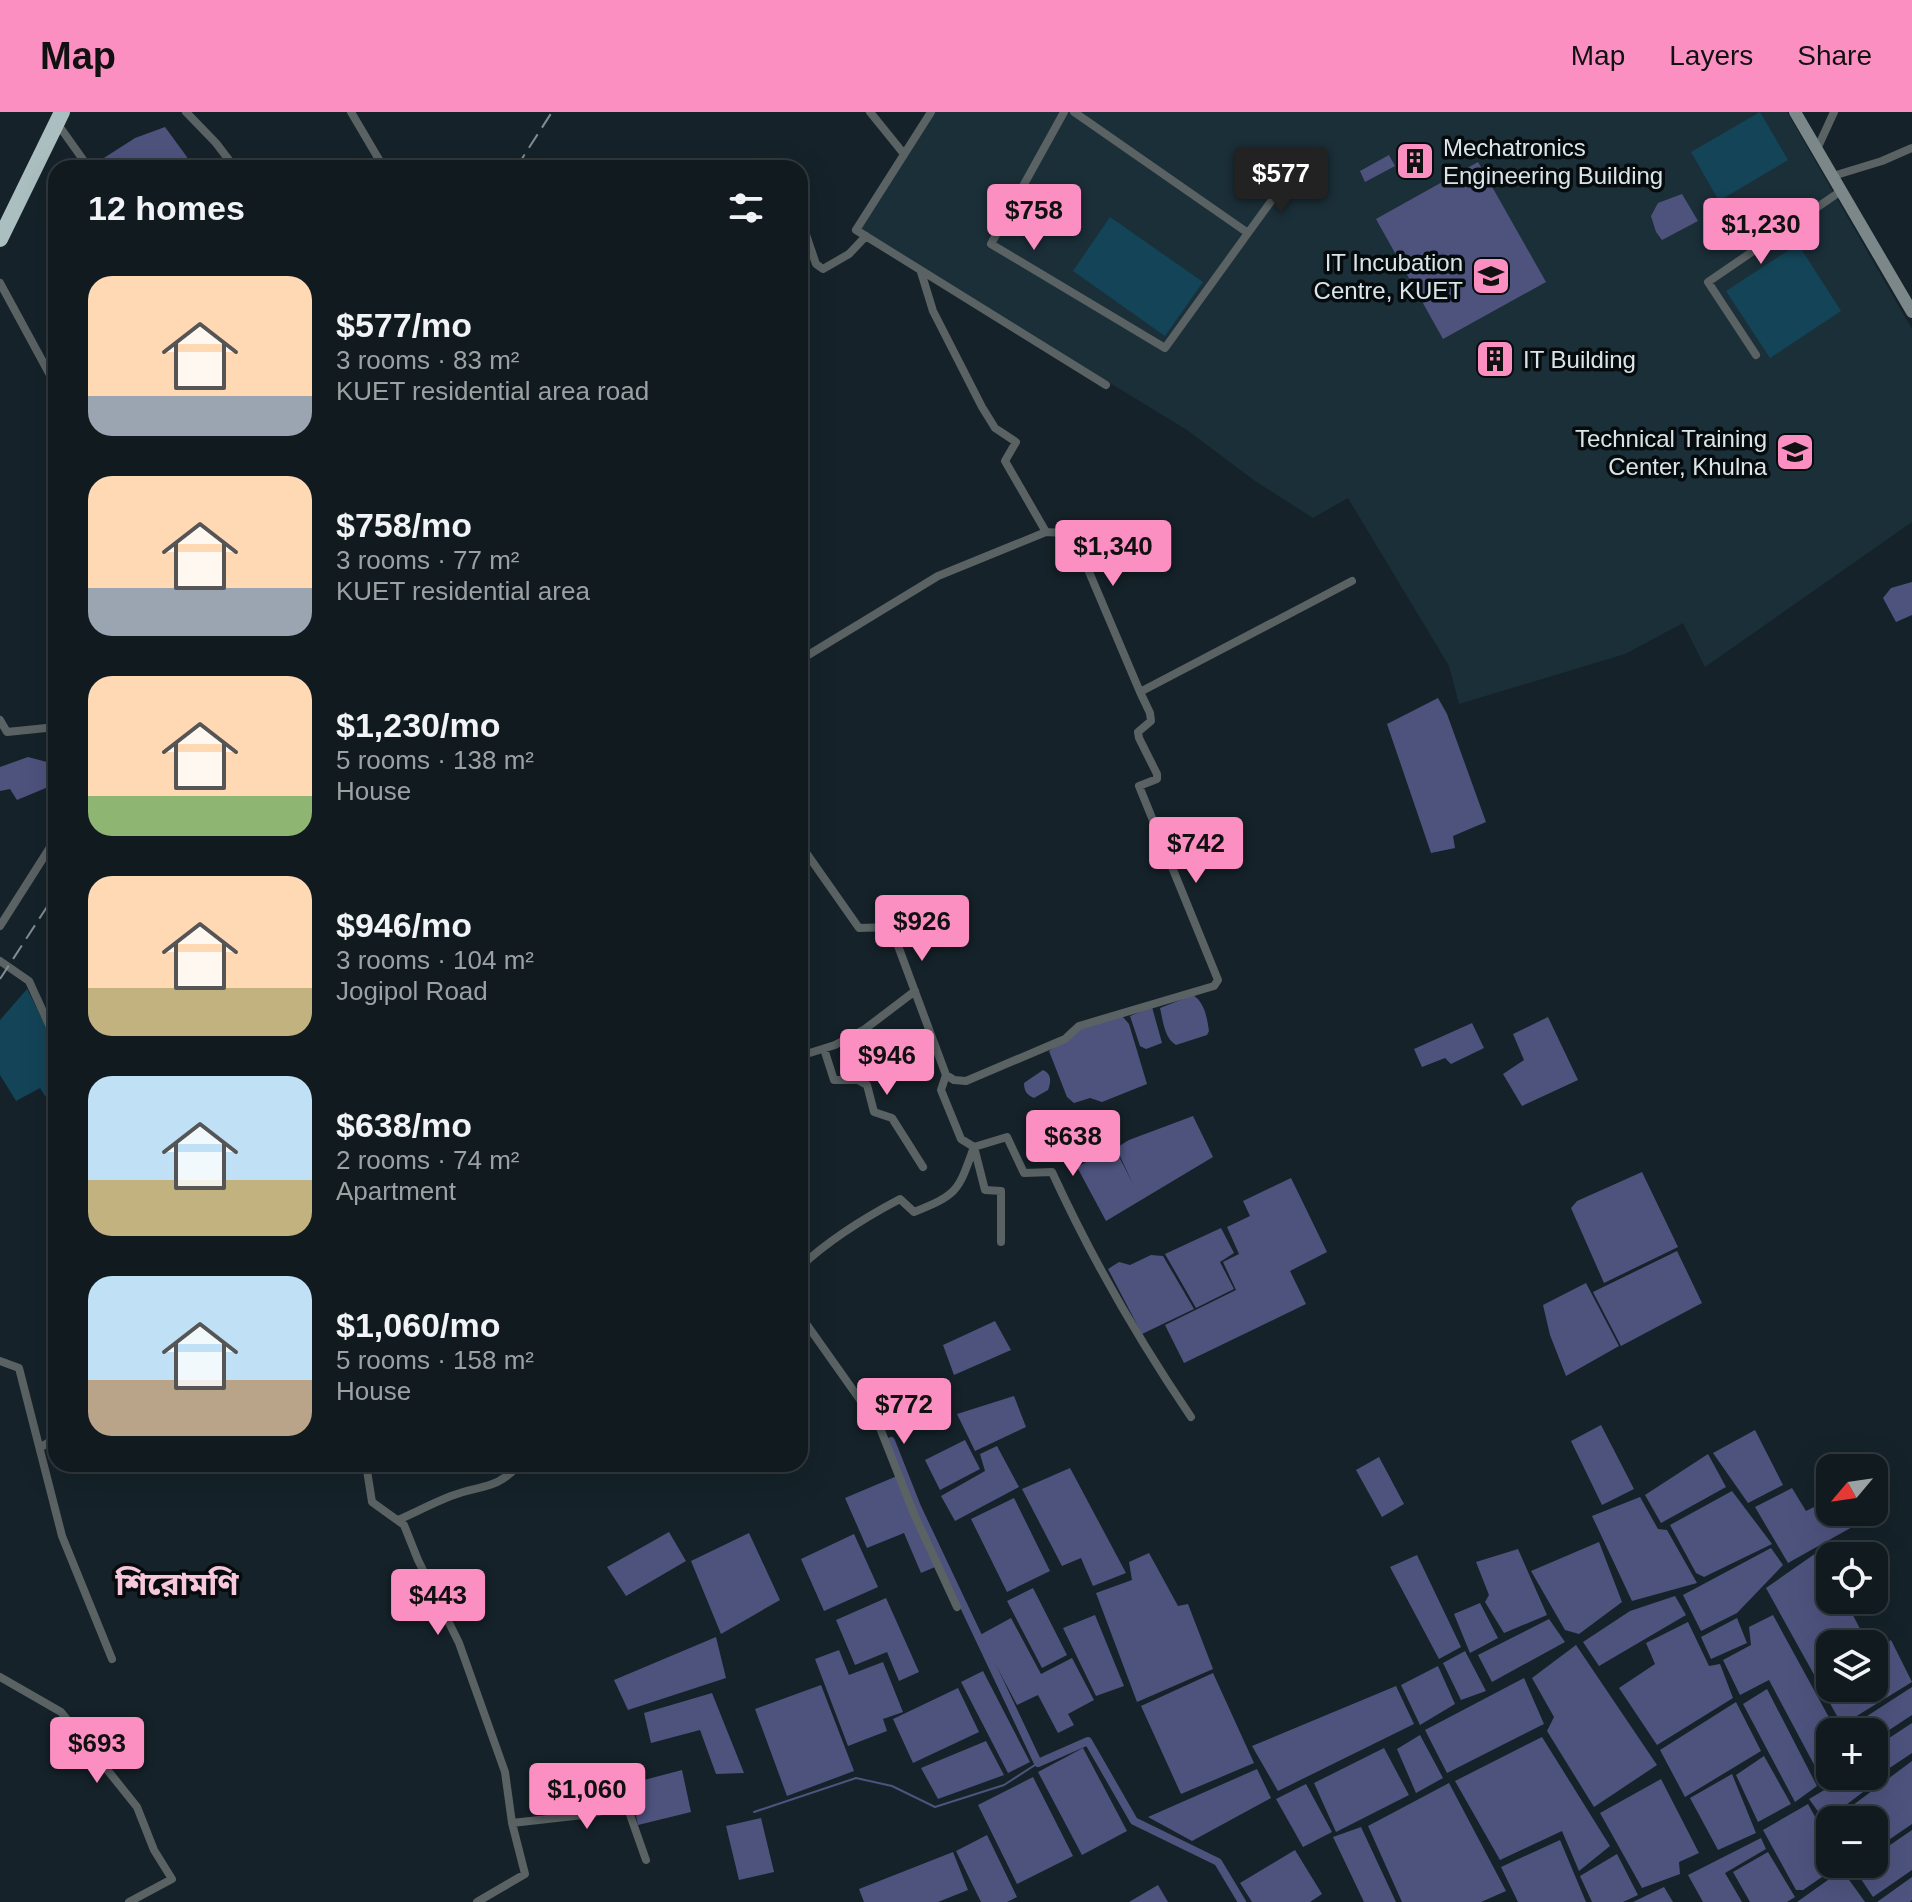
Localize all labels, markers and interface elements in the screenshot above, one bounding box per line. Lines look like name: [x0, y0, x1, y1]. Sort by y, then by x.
text: Map: [40, 35, 116, 77]
text: Map: [1571, 40, 1625, 71]
text: Layers: [1669, 40, 1753, 71]
text: Share: [1797, 40, 1872, 71]
place label: Mechatronics Engineering Building: [1443, 134, 1663, 189]
building icon: Mechatronics Engineering Building: [1394, 140, 1436, 182]
pin: $577: [1234, 147, 1328, 215]
text: $577: [1252, 158, 1310, 188]
pin: $758: [987, 184, 1081, 252]
icon: filters: [724, 186, 768, 230]
text: 12 homes: [88, 189, 245, 227]
text: $758: [1005, 195, 1063, 225]
pin: $1,230: [1696, 198, 1826, 266]
text: $1,230: [1721, 209, 1801, 239]
place label: IT Incubation Centre, KUET: [1314, 249, 1463, 304]
school or university icon: IT Incubation Centre, KUET: [1470, 255, 1512, 297]
text: $577/mo: [336, 306, 472, 344]
icon: home: [152, 308, 248, 404]
building icon: IT Building: [1474, 338, 1516, 380]
text: 3 rooms · 83 m²: [336, 345, 520, 375]
place label: IT Building: [1523, 346, 1636, 373]
text: KUET residential area road: [336, 376, 649, 406]
place label: Technical Training Center, Khulna: [1575, 425, 1768, 480]
school or university icon: Technical Training Center, Khulna: [1774, 431, 1816, 473]
text: $758/mo: [336, 506, 472, 544]
icon: home: [152, 508, 248, 604]
pin: $1,340: [1048, 520, 1178, 588]
text: $1,340: [1073, 531, 1153, 561]
text: 3 rooms · 77 m²: [336, 545, 520, 575]
text: KUET residential area: [336, 576, 590, 606]
text: $1,230/mo: [336, 706, 500, 744]
icon: home: [152, 708, 248, 804]
text: 5 rooms · 138 m²: [336, 745, 534, 775]
text: House: [336, 776, 411, 806]
pin: $742: [1149, 817, 1243, 885]
text: $742: [1167, 828, 1225, 858]
pin: $926: [875, 895, 969, 963]
text: $946/mo: [336, 906, 472, 944]
text: $926: [893, 906, 951, 936]
icon: home: [152, 908, 248, 1004]
text: 3 rooms · 104 m²: [336, 945, 534, 975]
text: Jogipol Road: [336, 976, 488, 1006]
pin: $946: [840, 1029, 934, 1097]
text: $946: [858, 1040, 916, 1070]
text: $638/mo: [336, 1106, 472, 1144]
icon: home: [152, 1108, 248, 1204]
pin: $638: [1026, 1110, 1120, 1178]
text: $638: [1044, 1121, 1102, 1151]
text: 2 rooms · 74 m²: [336, 1145, 520, 1175]
text: Apartment: [336, 1176, 456, 1206]
text: $1,060/mo: [336, 1306, 500, 1344]
icon: home: [152, 1308, 248, 1404]
text: 5 rooms · 158 m²: [336, 1345, 534, 1375]
text: House: [336, 1376, 411, 1406]
pin: $772: [857, 1378, 951, 1446]
text: $772: [875, 1389, 933, 1419]
north arrow: [1816, 1454, 1888, 1526]
map controls: [1816, 1454, 1888, 1878]
button: locate: [1816, 1542, 1888, 1614]
district label: শিরোমণি: [115, 1566, 239, 1602]
pin: $443: [391, 1569, 485, 1637]
text: $443: [409, 1580, 467, 1610]
button: layers: [1816, 1630, 1888, 1702]
pin: $693: [50, 1717, 144, 1785]
button: +: [1816, 1718, 1888, 1790]
text: $693: [68, 1728, 126, 1758]
pin: $1,060: [522, 1763, 652, 1831]
text: $1,060: [547, 1774, 627, 1804]
button: −: [1816, 1806, 1888, 1878]

